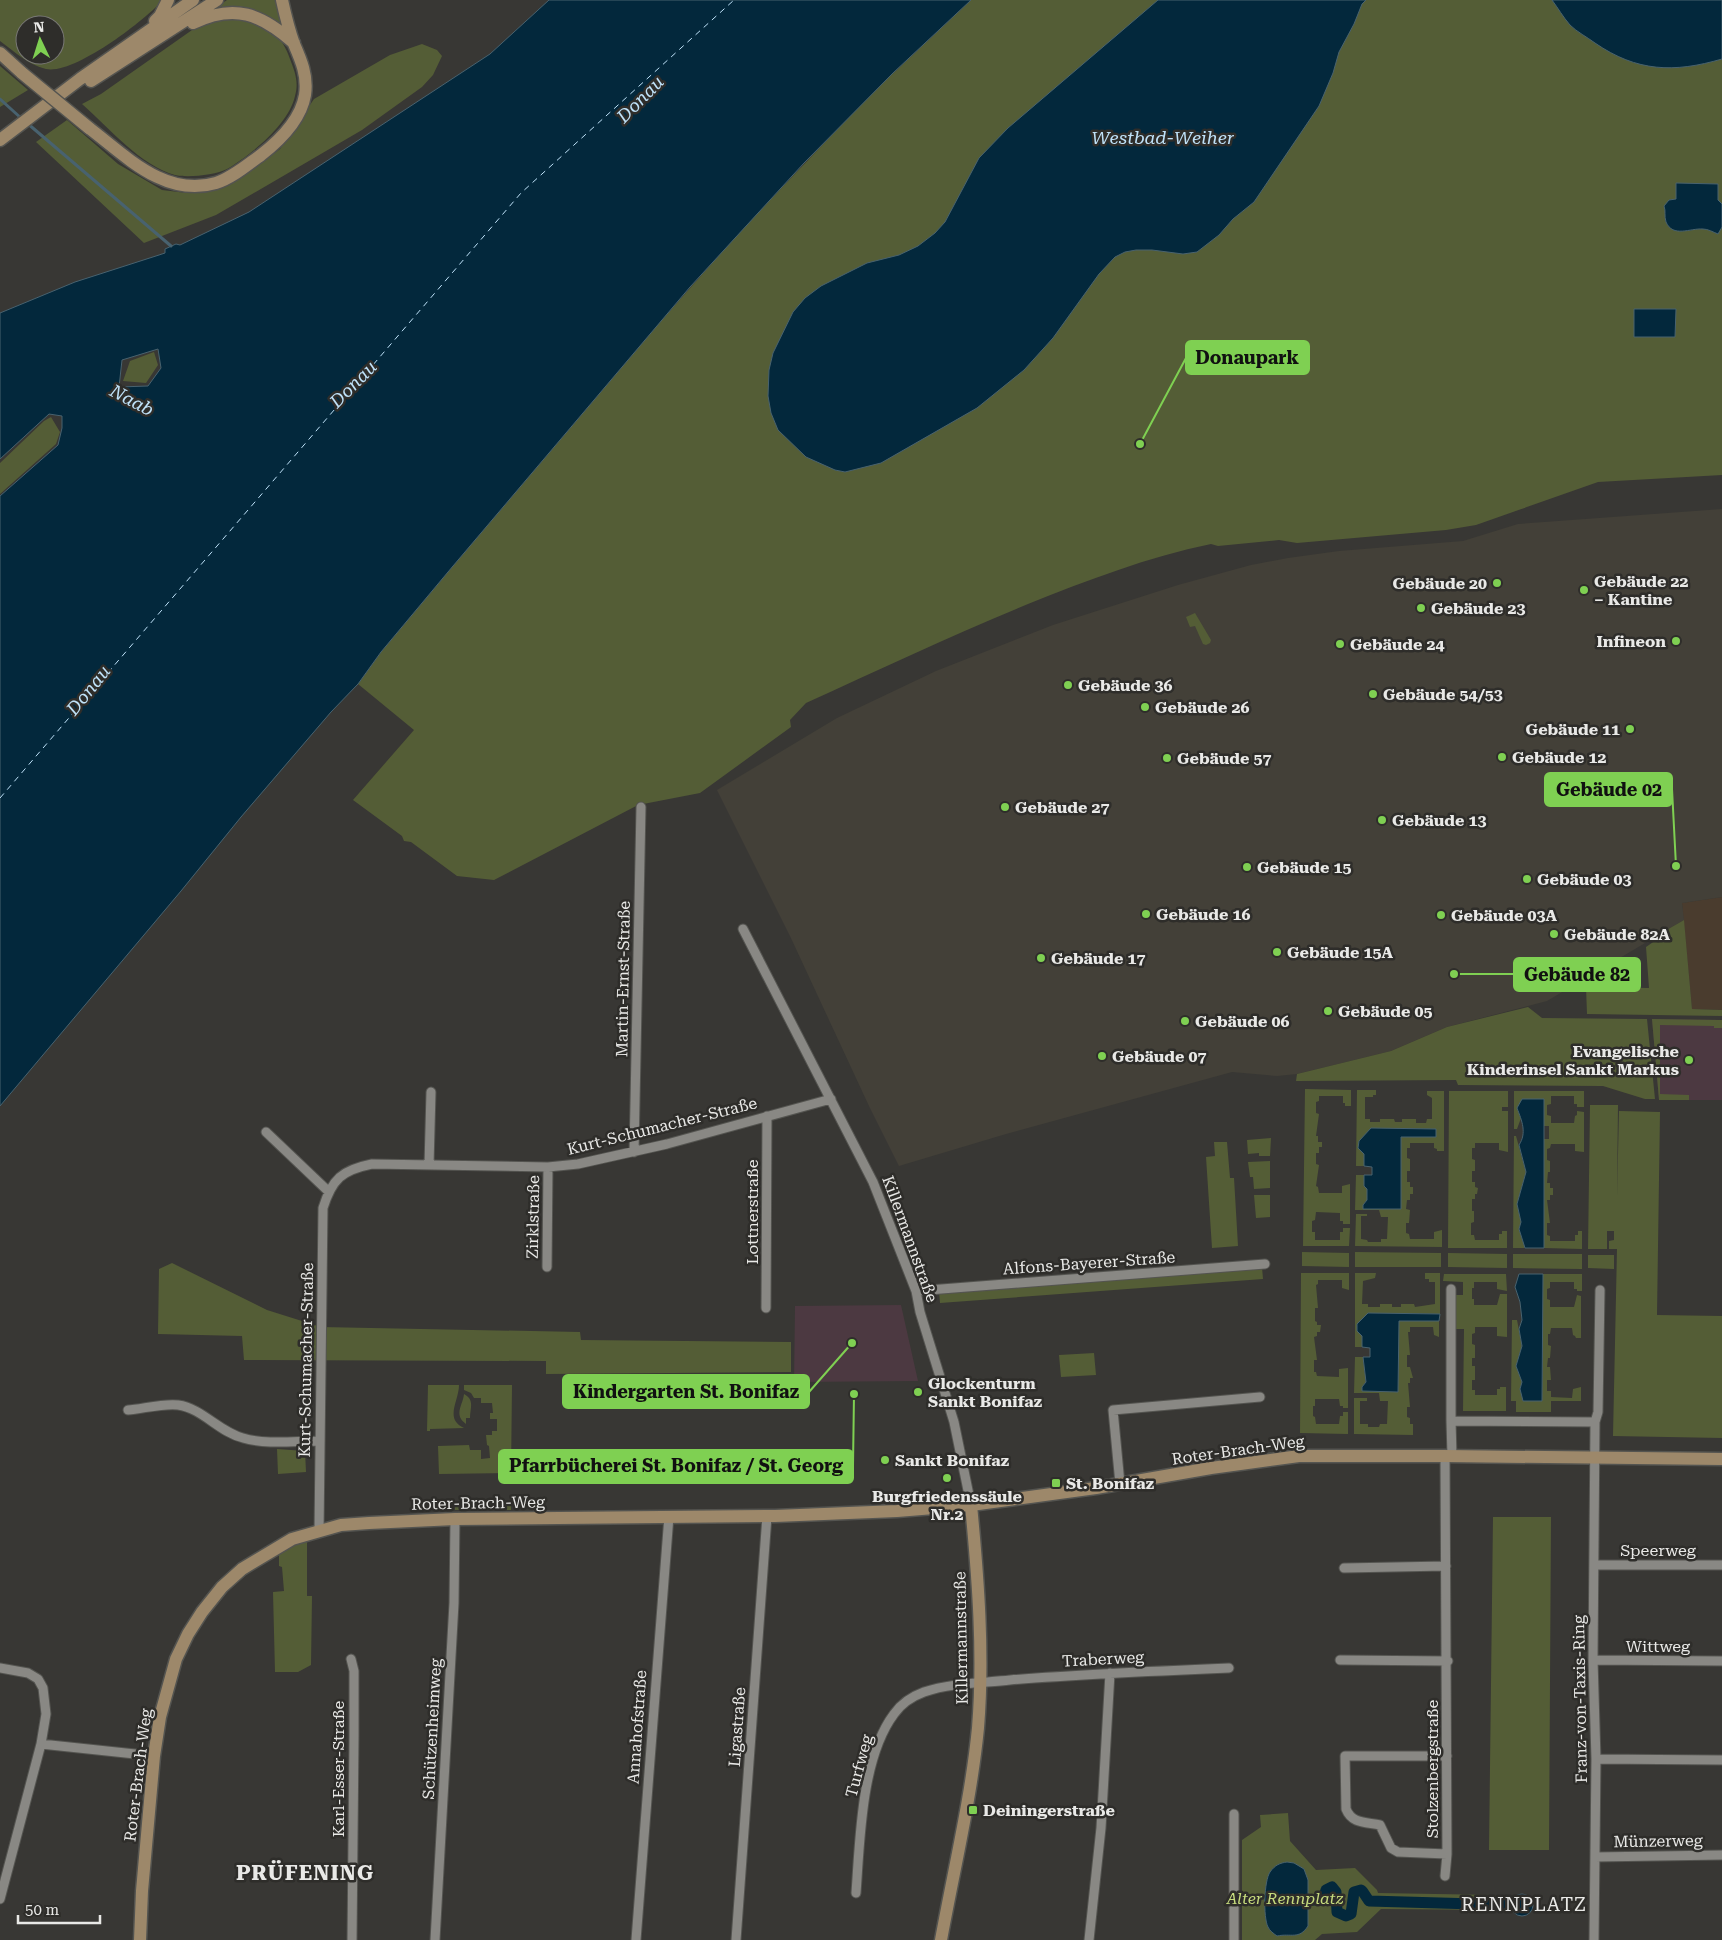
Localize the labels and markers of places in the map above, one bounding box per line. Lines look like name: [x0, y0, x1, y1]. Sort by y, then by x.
callout: Donaupark: [1186, 341, 1309, 374]
place label: Gebäude 22 – Kantine: [1594, 572, 1688, 609]
place label: Gebäude 20: [1393, 574, 1487, 593]
marker: Gebäude 20: [1491, 577, 1503, 589]
marker: Gebäude 22 – Kantine: [1578, 584, 1590, 596]
place label: Gebäude 23: [1431, 599, 1525, 618]
marker: Gebäude 23: [1415, 602, 1427, 614]
place label: Infineon: [1596, 632, 1666, 651]
place label: Gebäude 24: [1350, 635, 1444, 654]
marker: Infineon: [1670, 635, 1682, 647]
marker: Gebäude 24: [1334, 638, 1346, 650]
place label: Gebäude 36: [1078, 676, 1172, 695]
marker: Gebäude 36: [1062, 679, 1074, 691]
place label: Gebäude 54/53: [1383, 685, 1503, 704]
marker: Gebäude 54/53: [1367, 688, 1379, 700]
place label: Gebäude 26: [1155, 698, 1249, 717]
marker: Gebäude 26: [1139, 701, 1151, 713]
place label: Gebäude 11: [1526, 720, 1620, 739]
marker: Gebäude 11: [1624, 723, 1636, 735]
place label: Gebäude 12: [1512, 748, 1606, 767]
place label: Gebäude 57: [1177, 749, 1271, 768]
marker: Gebäude 12: [1496, 751, 1508, 763]
marker: Gebäude 57: [1161, 752, 1173, 764]
callout: Gebäude 02: [1545, 773, 1672, 806]
place label: Gebäude 27: [1015, 798, 1109, 817]
marker: Gebäude 27: [999, 801, 1011, 813]
place label: Gebäude 13: [1392, 811, 1486, 830]
marker: Gebäude 13: [1376, 814, 1388, 826]
place label: Gebäude 15: [1257, 858, 1351, 877]
marker: Gebäude 15: [1241, 861, 1253, 873]
place label: Gebäude 03: [1537, 870, 1631, 889]
marker: Gebäude 03: [1521, 873, 1533, 885]
place label: Gebäude 16: [1156, 905, 1250, 924]
place label: Gebäude 03A: [1451, 906, 1557, 925]
marker: Gebäude 16: [1140, 908, 1152, 920]
marker: Gebäude 03A: [1435, 909, 1447, 921]
place label: Gebäude 82A: [1564, 925, 1670, 944]
marker: Gebäude 82A: [1548, 928, 1560, 940]
place label: Gebäude 15A: [1287, 943, 1393, 962]
marker: Gebäude 15A: [1271, 946, 1283, 958]
place label: Gebäude 17: [1051, 949, 1145, 968]
marker: Gebäude 17: [1035, 952, 1047, 964]
callout: Gebäude 82: [1514, 958, 1640, 991]
place label: Gebäude 05: [1338, 1002, 1432, 1021]
marker: Gebäude 05: [1322, 1005, 1334, 1017]
place label: Gebäude 06: [1195, 1012, 1289, 1031]
marker: Gebäude 06: [1179, 1015, 1191, 1027]
place label: Evangelische Kinderinsel Sankt Markus: [1467, 1042, 1679, 1079]
place label: Gebäude 07: [1112, 1047, 1206, 1066]
marker: Gebäude 07: [1096, 1050, 1108, 1062]
marker: Evangelische Kinderinsel Sankt Markus: [1683, 1054, 1695, 1066]
place label: Glockenturm Sankt Bonifaz: [928, 1374, 1042, 1411]
callout: Kindergarten St. Bonifaz: [563, 1375, 809, 1408]
marker: Glockenturm Sankt Bonifaz: [912, 1386, 924, 1398]
callout: Pfarrbücherei St. Bonifaz / St. Georg: [499, 1450, 853, 1483]
place label: Sankt Bonifaz: [895, 1451, 1009, 1470]
marker: Sankt Bonifaz: [879, 1454, 891, 1466]
marker: Burgfriedenssäule Nr.2: [941, 1472, 953, 1484]
place label: St. Bonifaz: [1066, 1474, 1154, 1493]
marker: St. Bonifaz: [1050, 1477, 1062, 1489]
place label: Burgfriedenssäule Nr.2: [872, 1487, 1022, 1524]
place label: Deiningerstraße: [983, 1801, 1115, 1820]
marker: Deiningerstraße: [967, 1804, 979, 1816]

